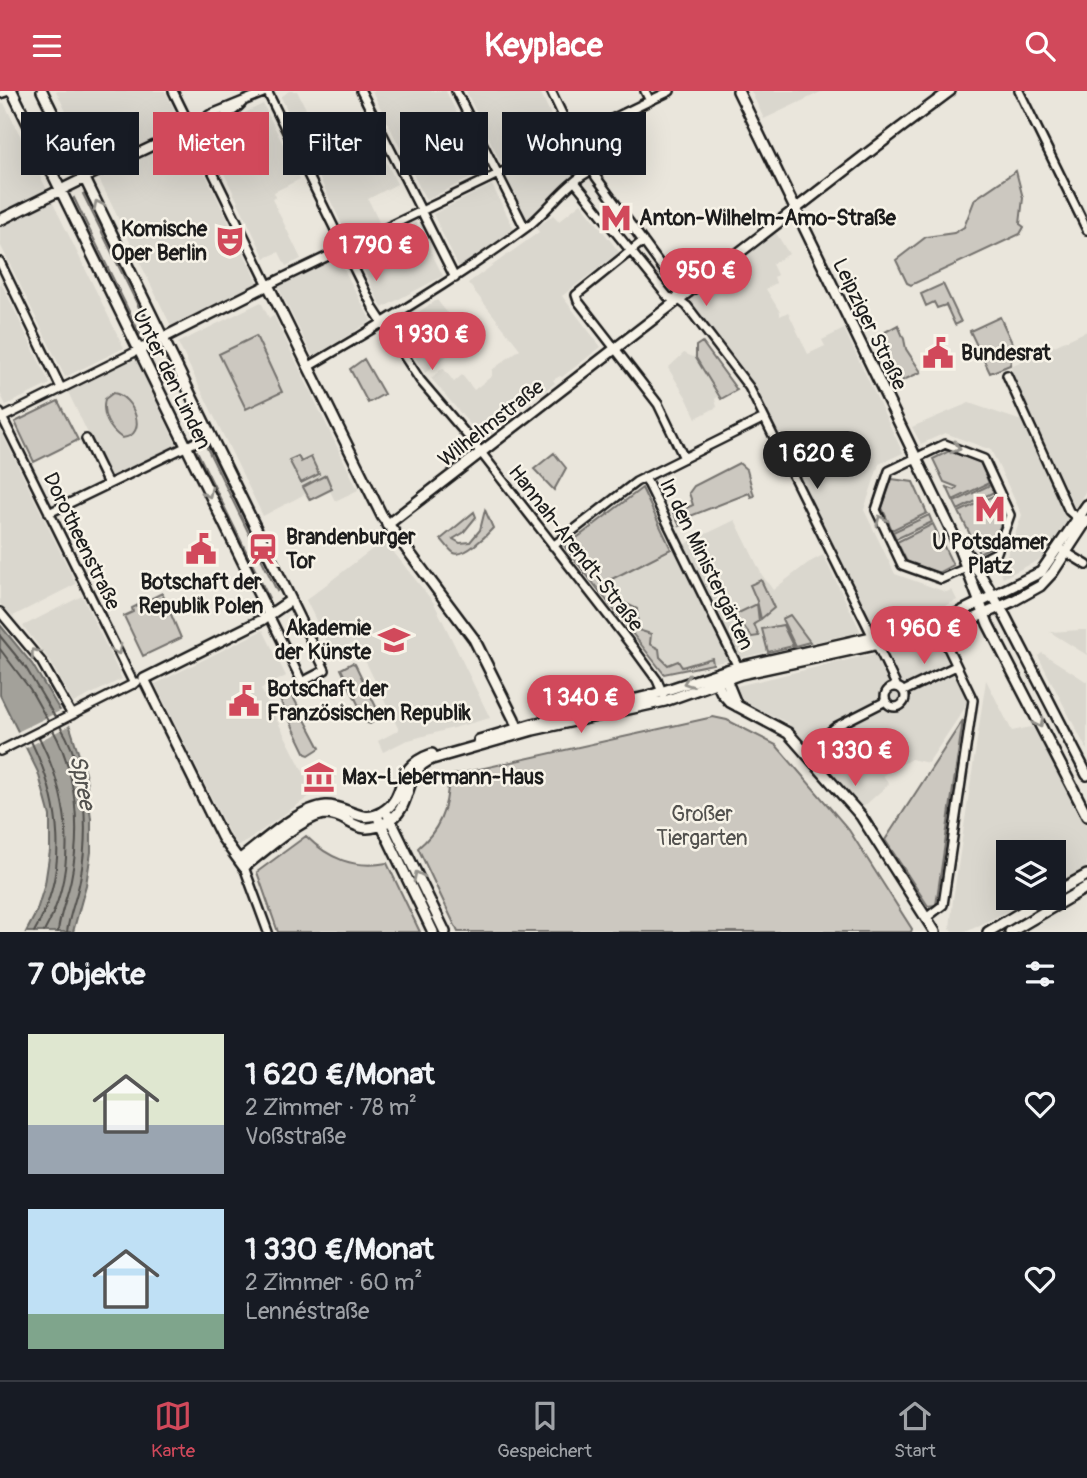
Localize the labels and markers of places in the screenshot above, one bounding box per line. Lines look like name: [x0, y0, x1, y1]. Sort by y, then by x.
metro station icon: Anton-Wilhelm-Amo-Straße: [599, 201, 633, 235]
place label: Anton-Wilhelm-Amo-Straße: [639, 205, 897, 232]
place label: Komische Oper Berlin: [111, 216, 208, 267]
pin: 1 790 €: [311, 223, 441, 283]
theatre icon: Komische Oper Berlin: [213, 224, 247, 258]
pin: 950 €: [657, 249, 755, 308]
pin: 1 930 €: [367, 313, 497, 372]
public building icon: Bundesrat: [921, 336, 955, 370]
place label: Bundesrat: [961, 340, 1051, 367]
pin: 1 620 €: [752, 431, 882, 491]
metro station icon: U Potsdamer Platz: [973, 492, 1007, 526]
place label: Brandenburger Tor: [285, 524, 416, 575]
place label: U Potsdamer Platz: [932, 529, 1048, 580]
public building icon: Botschaft der Republik Polen: [184, 532, 218, 566]
station icon: Brandenburger Tor: [246, 532, 280, 566]
place label: Botschaft der Republik Polen: [138, 569, 264, 620]
pin: 1 960 €: [859, 607, 989, 666]
place label: Akademie der Künste: [275, 615, 372, 666]
school or university icon: Akademie der Künste: [377, 623, 411, 657]
pin: 1 340 €: [516, 675, 646, 735]
place label: Botschaft der Französischen Republik: [267, 676, 471, 727]
public building icon: Botschaft der Französischen Republik: [227, 684, 261, 718]
pin: 1 330 €: [790, 729, 920, 788]
museum icon: Max-Liebermann-Haus: [302, 760, 336, 794]
place label: Max-Liebermann-Haus: [342, 764, 544, 791]

